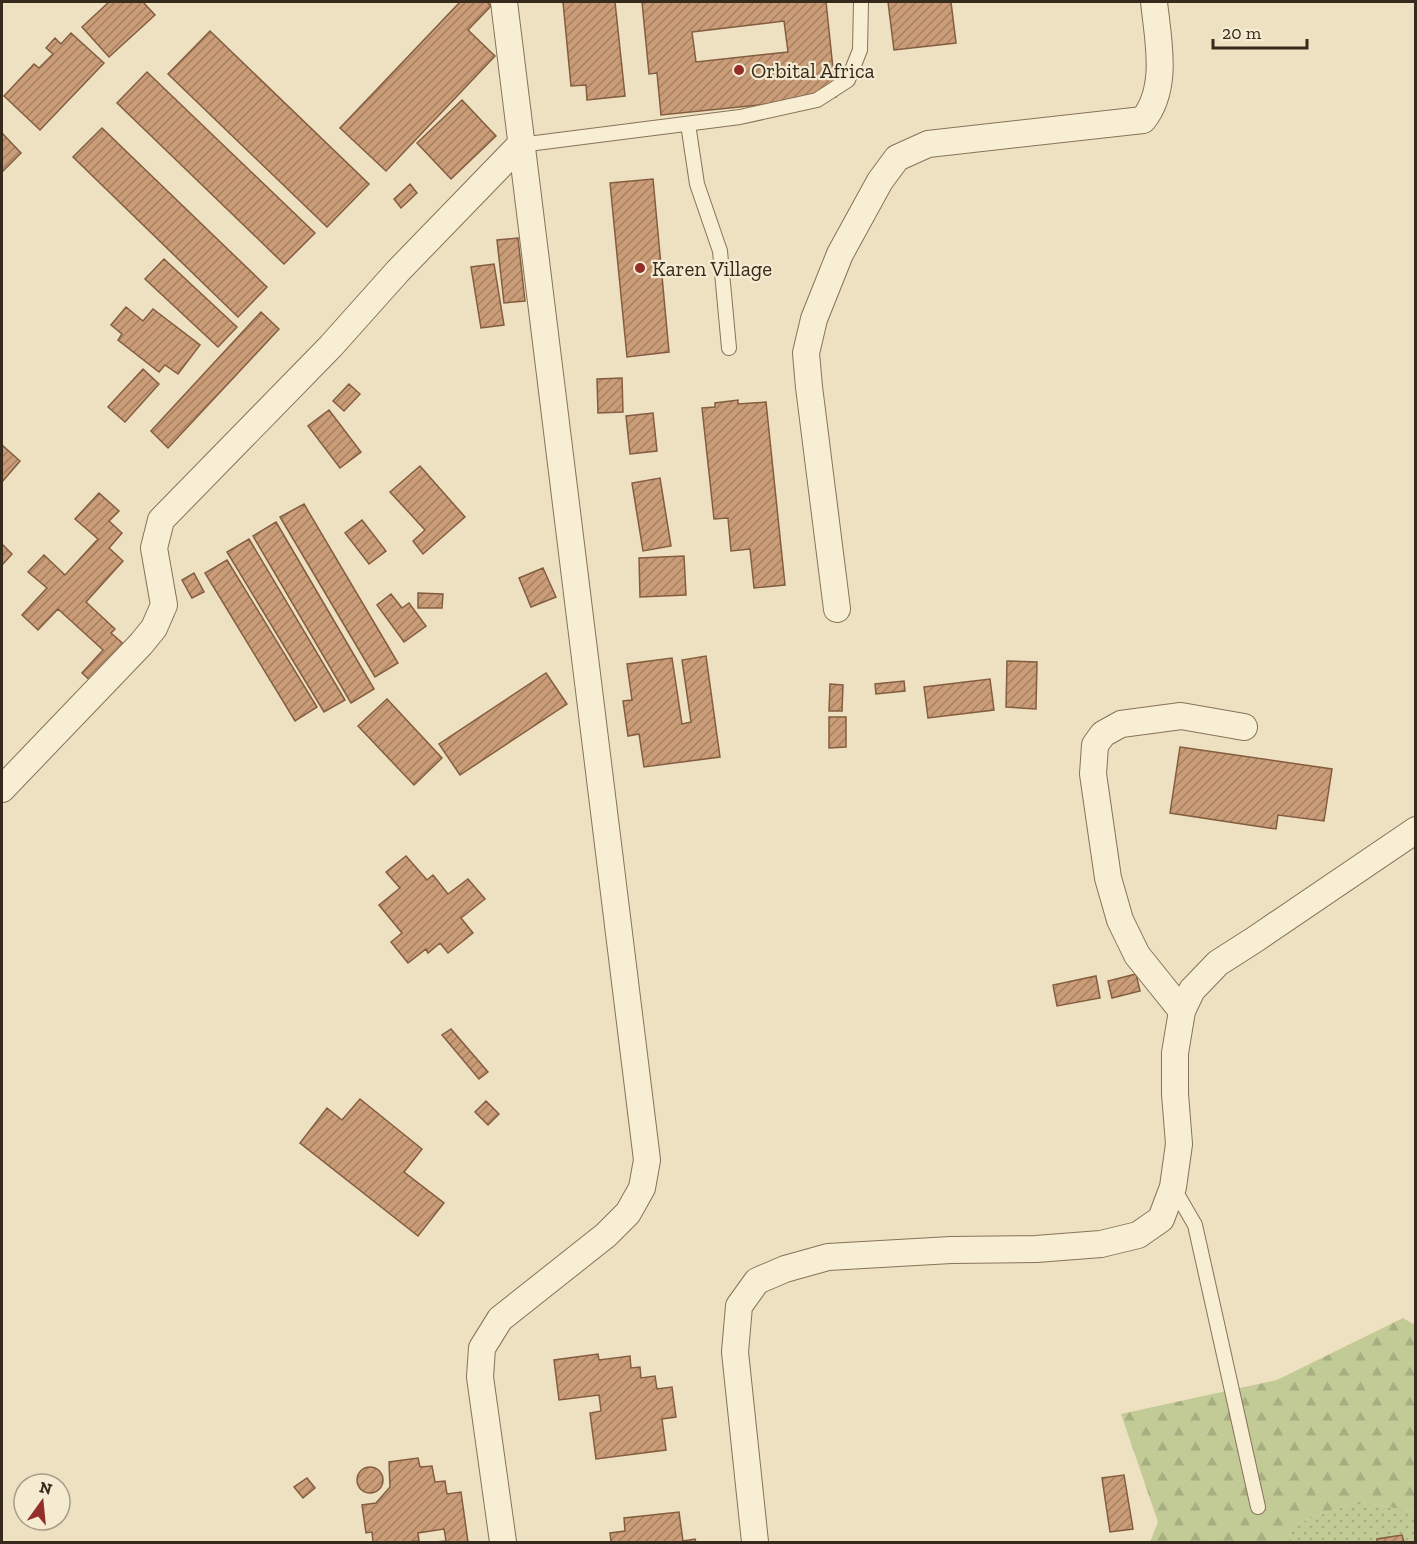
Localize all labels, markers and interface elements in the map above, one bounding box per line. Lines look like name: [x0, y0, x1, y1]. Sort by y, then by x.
scale bar: [1213, 12, 1308, 50]
text: 20 m: [1222, 22, 1262, 44]
place label: Orbital Africa: [751, 58, 875, 83]
marker: Orbital Africa: [732, 63, 746, 77]
place label: Karen Village: [652, 256, 772, 281]
marker: Karen Village: [633, 261, 647, 275]
north arrow: [12, 1472, 72, 1532]
text: N: [37, 1477, 54, 1499]

